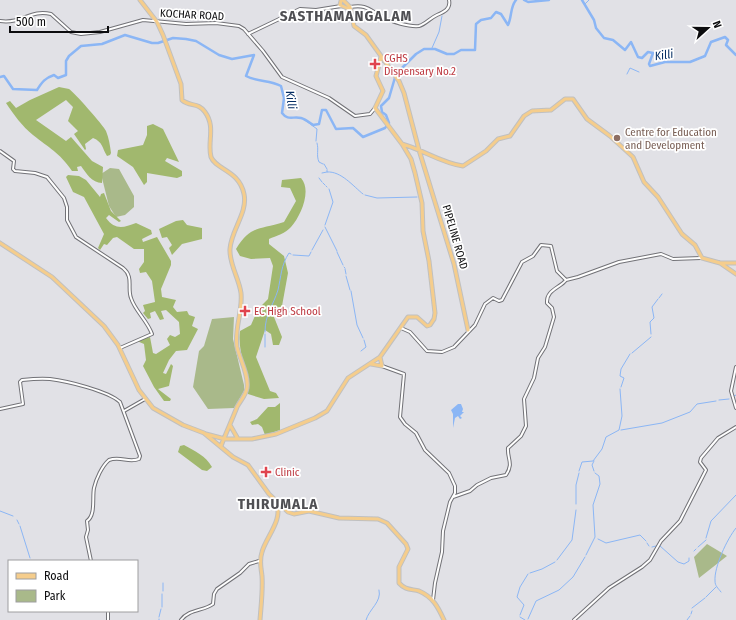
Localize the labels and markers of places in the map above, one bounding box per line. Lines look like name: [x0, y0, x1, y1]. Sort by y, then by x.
place label: CGHS Dispensary No.2: [384, 52, 456, 78]
marker: CGHS Dispensary No.2: [369, 58, 381, 70]
place label: Centre for Education and Development: [625, 126, 717, 152]
marker: Centre for Education and Development: [612, 133, 622, 143]
marker: EC High School: [239, 305, 251, 317]
place label: EC High School: [254, 305, 321, 318]
marker: Clinic: [260, 466, 272, 478]
place label: Clinic: [275, 466, 300, 479]

